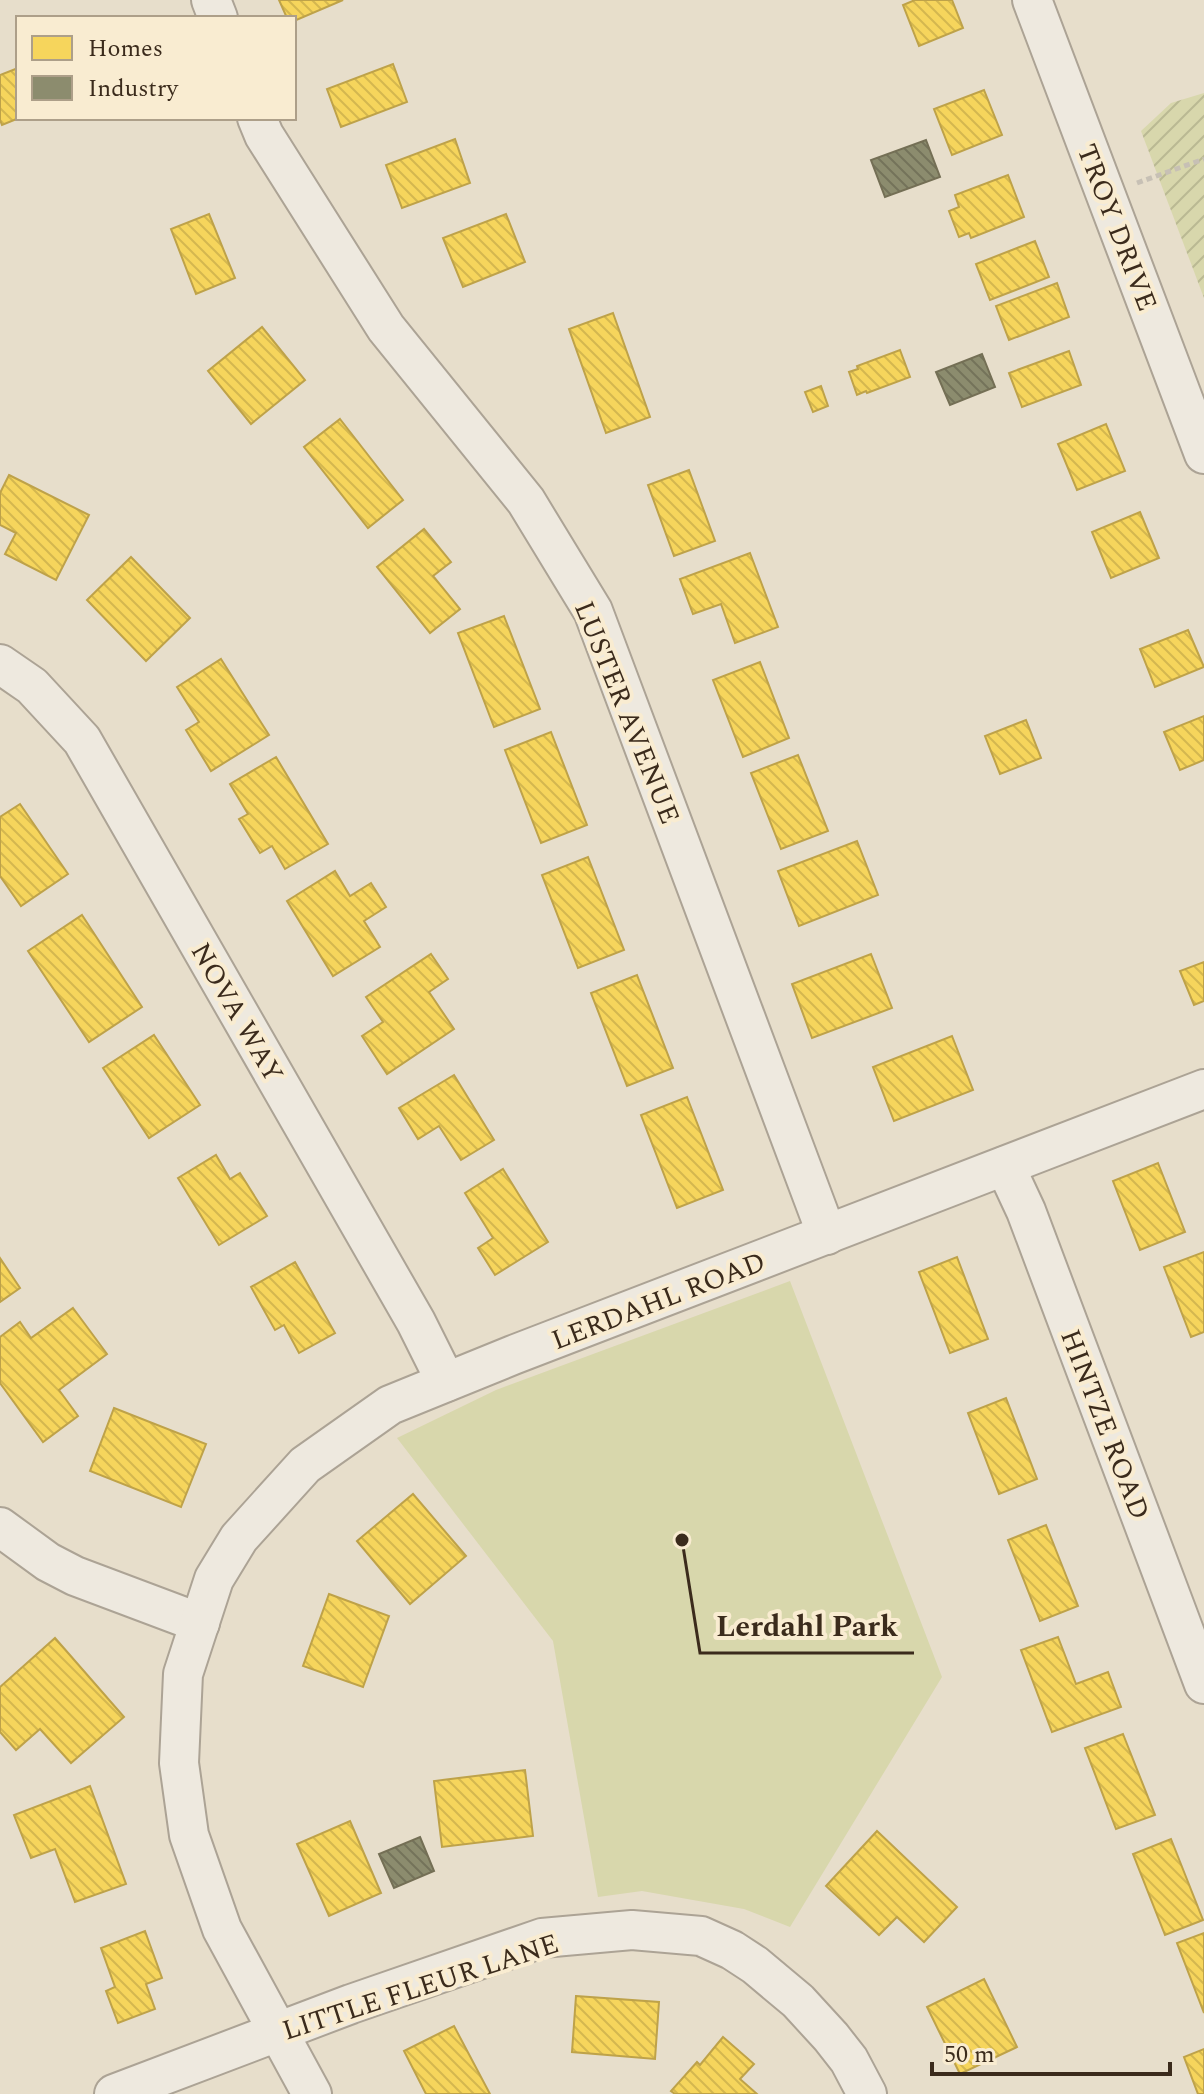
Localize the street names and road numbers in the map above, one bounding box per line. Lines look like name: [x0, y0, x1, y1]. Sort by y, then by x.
street label: TROY DRIVE: [1065, 138, 1168, 317]
street label: LUSTER AVENUE: [562, 594, 691, 831]
street label: NOVA WAY: [179, 935, 294, 1091]
street label: LERDAHL ROAD: [545, 1241, 772, 1362]
street label: HINTZE ROAD: [1048, 1323, 1161, 1526]
street label: LITTLE FLEUR LANE: [277, 1922, 564, 2052]

